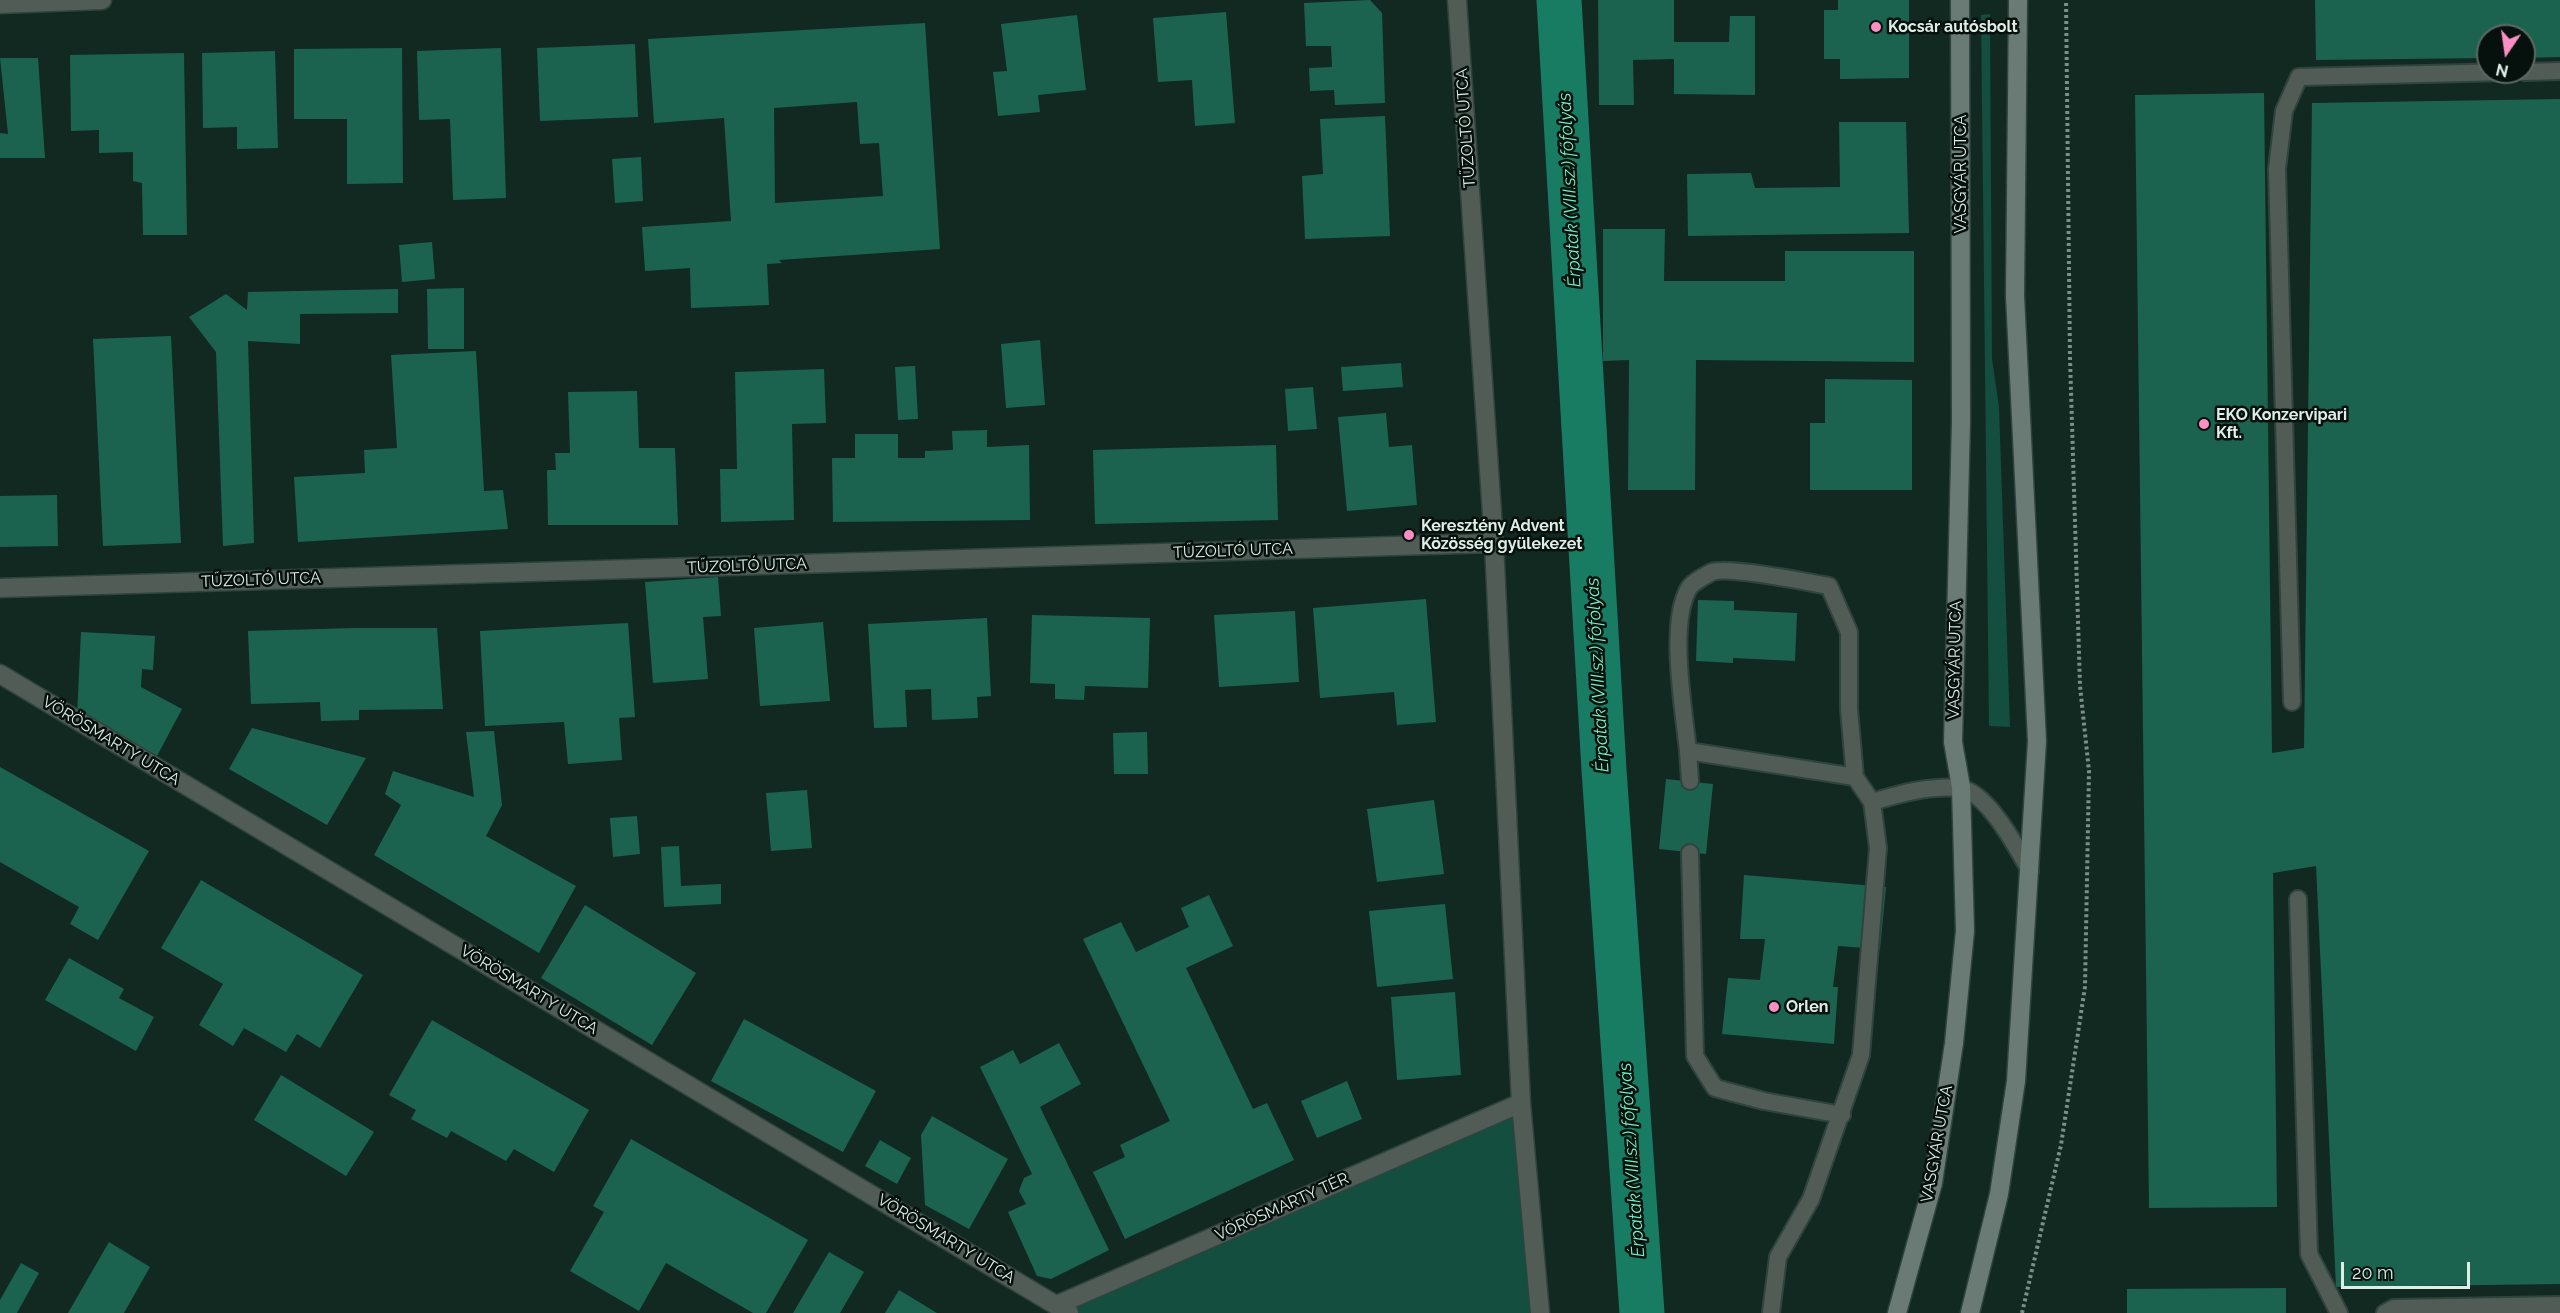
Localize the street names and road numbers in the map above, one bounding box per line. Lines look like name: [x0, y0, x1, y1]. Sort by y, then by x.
street label: TŰZOLTÓ UTCA: [1452, 68, 1480, 188]
street label: VASGYÁR UTCA: [1951, 115, 1971, 233]
street label: TŰZOLTÓ UTCA: [1173, 539, 1293, 563]
street label: TŰZOLTÓ UTCA: [687, 554, 807, 578]
street label: TŰZOLTÓ UTCA: [201, 568, 321, 592]
street label: VASGYÁR UTCA: [1944, 600, 1966, 720]
street label: VÖRÖSMARTY UTCA: [39, 692, 183, 790]
street label: VÖRÖSMARTY UTCA: [457, 941, 601, 1039]
street label: VASGYÁR UTCA: [1917, 1084, 1957, 1204]
street label: VÖRÖSMARTY TÉR: [1212, 1169, 1352, 1245]
street label: VÖRÖSMARTY UTCA: [874, 1190, 1018, 1288]

